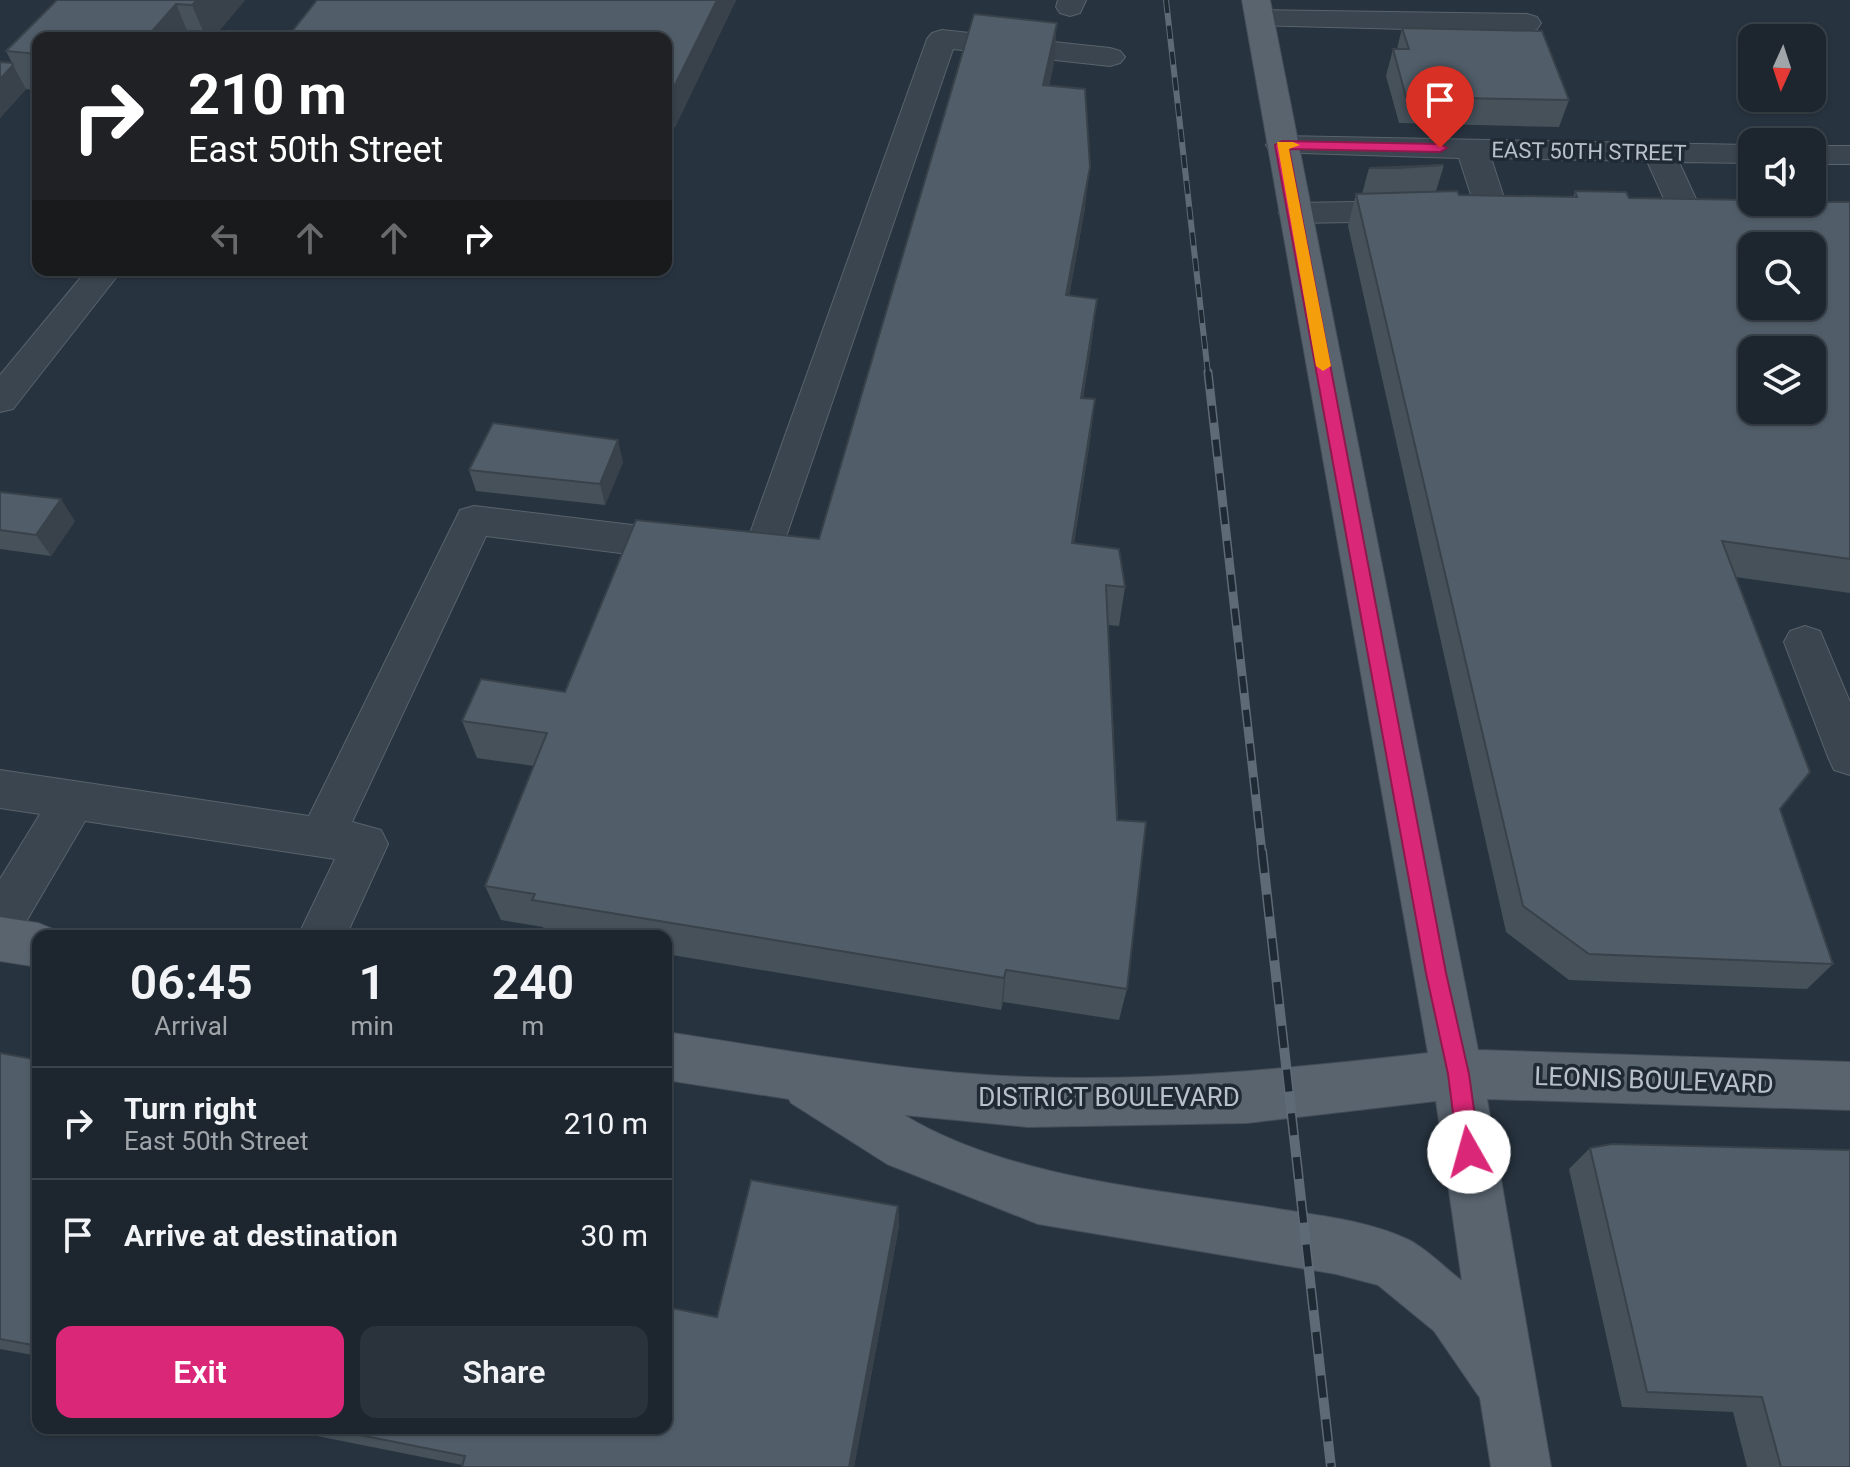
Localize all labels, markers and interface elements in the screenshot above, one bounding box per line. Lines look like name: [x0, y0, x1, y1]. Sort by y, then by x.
north arrow: [1738, 24, 1826, 112]
map controls: [1738, 24, 1826, 424]
text: 210 m: [188, 62, 347, 128]
icon: right: [56, 64, 160, 168]
pin: [1406, 66, 1474, 148]
icon: arrive: [1418, 78, 1462, 122]
button: sound: [1738, 128, 1826, 216]
text: East 50th Street: [188, 129, 443, 171]
street label: EAST 50TH STREET: [1491, 137, 1687, 166]
icon: left: [204, 216, 248, 260]
icon: ahead: [288, 216, 332, 260]
icon: ahead: [372, 216, 416, 260]
icon: right: [456, 216, 500, 260]
button: search: [1738, 232, 1826, 320]
button: layers: [1738, 336, 1826, 424]
text: 06:45: [130, 954, 253, 1011]
text: 1: [359, 954, 386, 1011]
text: 240: [492, 954, 574, 1011]
text: Arrival: [154, 1011, 228, 1041]
text: min: [350, 1011, 394, 1041]
text: m: [522, 1011, 544, 1041]
street label: LEONIS BOULEVARD: [1534, 1061, 1774, 1099]
street label: DISTRICT BOULEVARD: [978, 1082, 1240, 1112]
text: Turn right: [124, 1091, 257, 1126]
icon: right: [56, 1101, 100, 1145]
text: 210 m: [564, 1106, 648, 1141]
position arrow: [1427, 1110, 1511, 1194]
text: East 50th Street: [124, 1126, 308, 1156]
icon: arrive: [56, 1213, 100, 1257]
text: Arrive at destination: [124, 1218, 398, 1253]
text: 30 m: [581, 1218, 648, 1253]
button: Exit: [56, 1326, 344, 1418]
button: Share: [360, 1326, 648, 1418]

